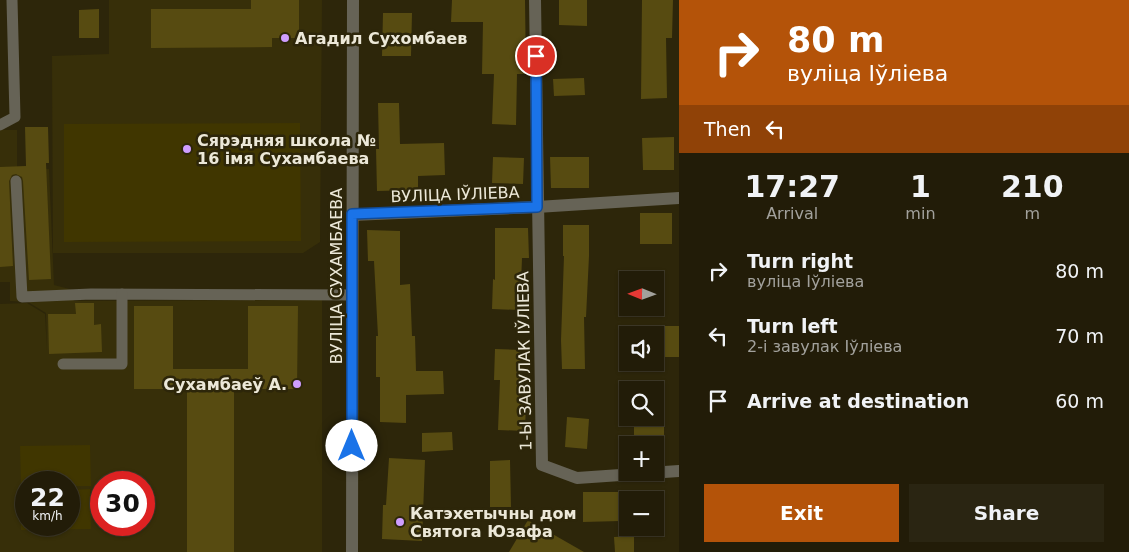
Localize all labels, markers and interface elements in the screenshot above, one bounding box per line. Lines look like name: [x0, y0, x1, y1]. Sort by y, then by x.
icon: right: [704, 20, 769, 85]
text: 80 m: [787, 20, 884, 60]
place label: Агадил Сухомбаев: [295, 29, 467, 48]
marker: Агадил Сухомбаев: [279, 32, 291, 44]
pin: [515, 35, 557, 77]
icon: arrive: [522, 42, 550, 70]
text: вуліца Іўліева: [787, 61, 948, 86]
icon: left: [761, 115, 789, 143]
text: Then: [704, 118, 751, 140]
place label: Сярэдняя школа № 16 імя Сухамбаева: [197, 131, 376, 168]
marker: Сярэдняя школа № 16 імя Сухамбаева: [181, 143, 193, 155]
text: 17:27: [744, 169, 840, 204]
text: 1: [910, 169, 931, 204]
text: 210: [1001, 169, 1064, 204]
street label: ВУЛІЦА ІЎЛІЕВА: [390, 183, 520, 206]
street label: ВУЛІЦА СУХАМБАЕВА: [327, 188, 346, 364]
text: Arrival: [766, 204, 818, 223]
text: min: [905, 204, 936, 223]
text: m: [1024, 204, 1040, 223]
text: Turn right: [747, 250, 853, 272]
icon: right: [704, 257, 732, 285]
text: 80 m: [1055, 260, 1104, 282]
street label: 1-Ы ЗАВУЛАК ІЎЛІЕВА: [513, 271, 536, 451]
north arrow: [619, 271, 664, 316]
map controls: [619, 271, 664, 536]
text: вуліца Іўліева: [747, 272, 864, 291]
text: Turn left: [747, 315, 838, 337]
icon: left: [704, 322, 732, 350]
text: 70 m: [1055, 325, 1104, 347]
button: sound: [619, 326, 664, 371]
text: 2-і завулак Іўліева: [747, 337, 902, 356]
place label: Сухамбаеў А.: [163, 375, 287, 394]
marker: Сухамбаеў А.: [291, 378, 303, 390]
button: search: [619, 381, 664, 426]
icon: arrive: [704, 387, 732, 415]
text: Arrive at destination: [747, 390, 969, 412]
text: 60 m: [1055, 390, 1104, 412]
position arrow: [325, 419, 377, 471]
button: +: [619, 436, 664, 481]
speed limit sign: 30: [90, 471, 155, 536]
text: 22: [30, 483, 65, 512]
button: Exit: [704, 484, 899, 542]
button: Share: [909, 484, 1104, 542]
button: −: [619, 491, 664, 536]
place label: Катэхетычны дом Святога Юзафа: [410, 504, 577, 541]
text: km/h: [32, 509, 63, 523]
marker: Катэхетычны дом Святога Юзафа: [394, 516, 406, 528]

